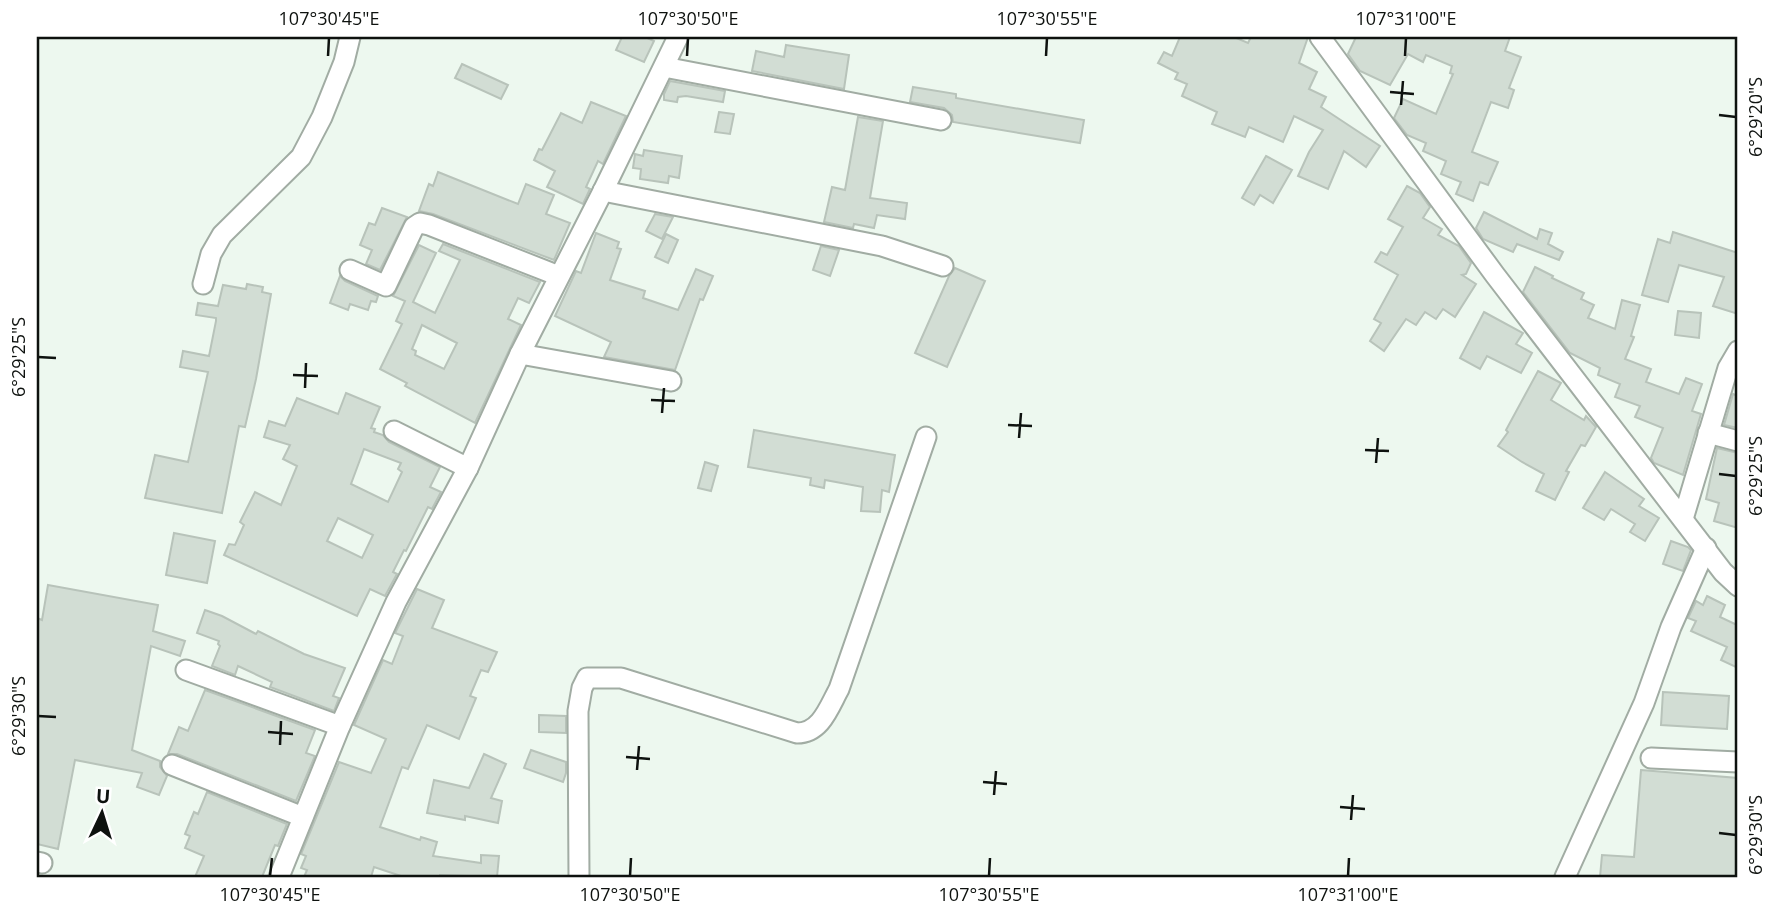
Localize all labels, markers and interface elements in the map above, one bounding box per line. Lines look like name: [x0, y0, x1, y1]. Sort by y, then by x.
text: 107°30'45"E: [279, 6, 379, 30]
text: 107°30'50"E: [638, 6, 738, 30]
text: 107°30'55"E: [997, 6, 1097, 30]
text: 107°31'00"E: [1356, 6, 1456, 30]
text: 6°29'20"S: [1743, 77, 1767, 157]
text: 6°29'25"S: [6, 317, 30, 397]
text: 6°29'25"S: [1743, 436, 1767, 516]
text: 6°29'30"S: [6, 676, 30, 756]
north arrow: [66, 778, 136, 848]
text: U: [95, 783, 111, 810]
text: 6°29'30"S: [1743, 795, 1767, 875]
text: 107°30'45"E: [220, 882, 320, 906]
text: 107°30'50"E: [580, 882, 680, 906]
text: 107°30'55"E: [939, 882, 1039, 906]
text: 107°31'00"E: [1298, 882, 1398, 906]

